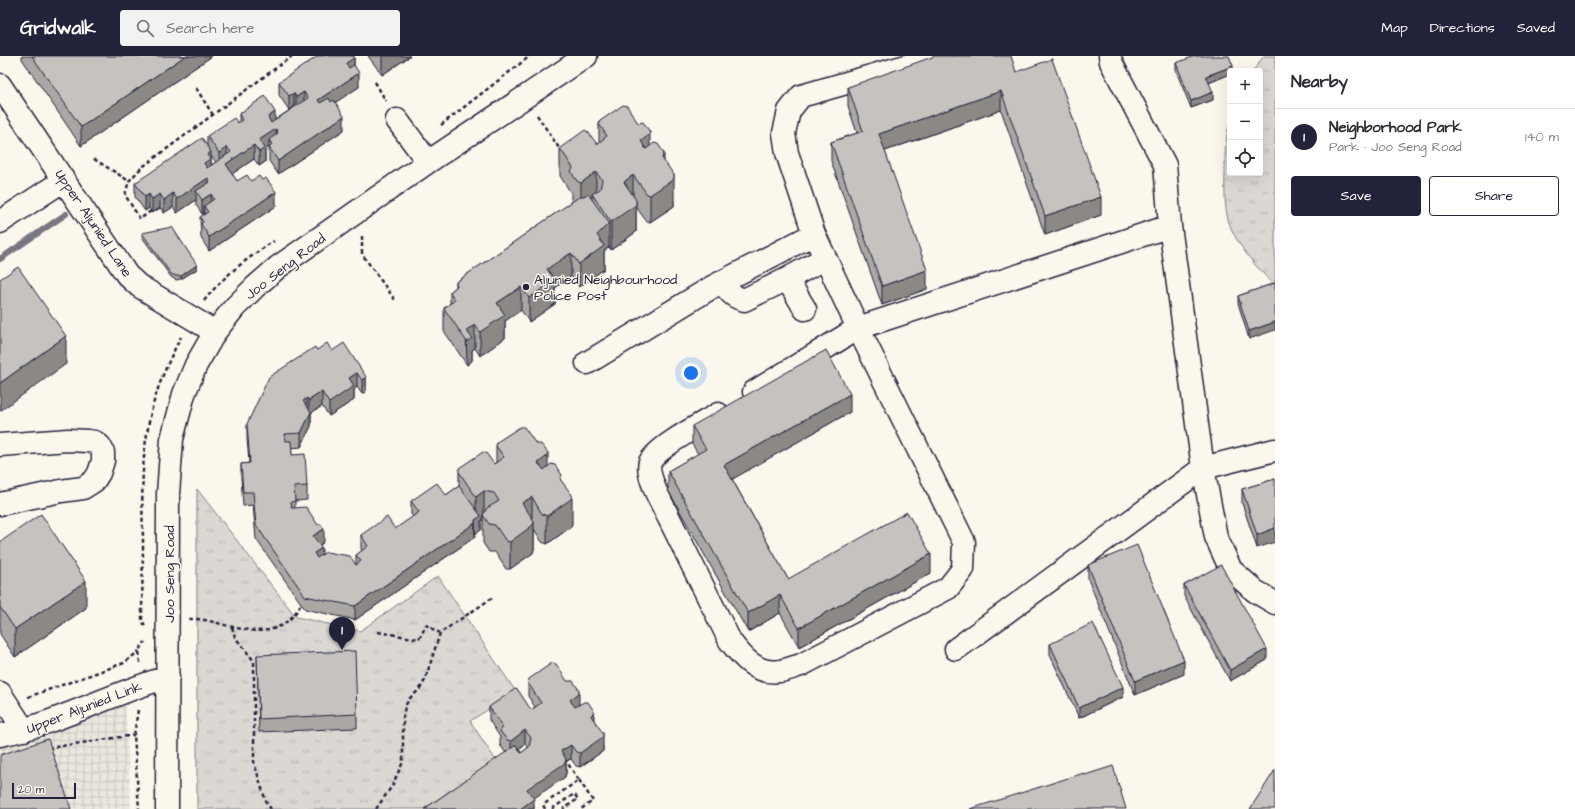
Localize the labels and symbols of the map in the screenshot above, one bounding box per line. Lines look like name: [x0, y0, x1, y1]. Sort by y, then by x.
street label: Upper Aljunied Lane: [50, 166, 137, 282]
street label: Joo Seng Road: [241, 229, 330, 305]
place label: Aljunied Neighbourhood Police Post: [534, 270, 677, 306]
marker: Aljunied Neighbourhood Police Post: [521, 282, 531, 292]
your location: [681, 363, 701, 383]
street label: Joo Seng Road: [160, 525, 180, 623]
pin: 1: [329, 617, 355, 650]
street label: Upper Aljunied Link: [24, 677, 145, 739]
scale bar: [12, 781, 76, 800]

